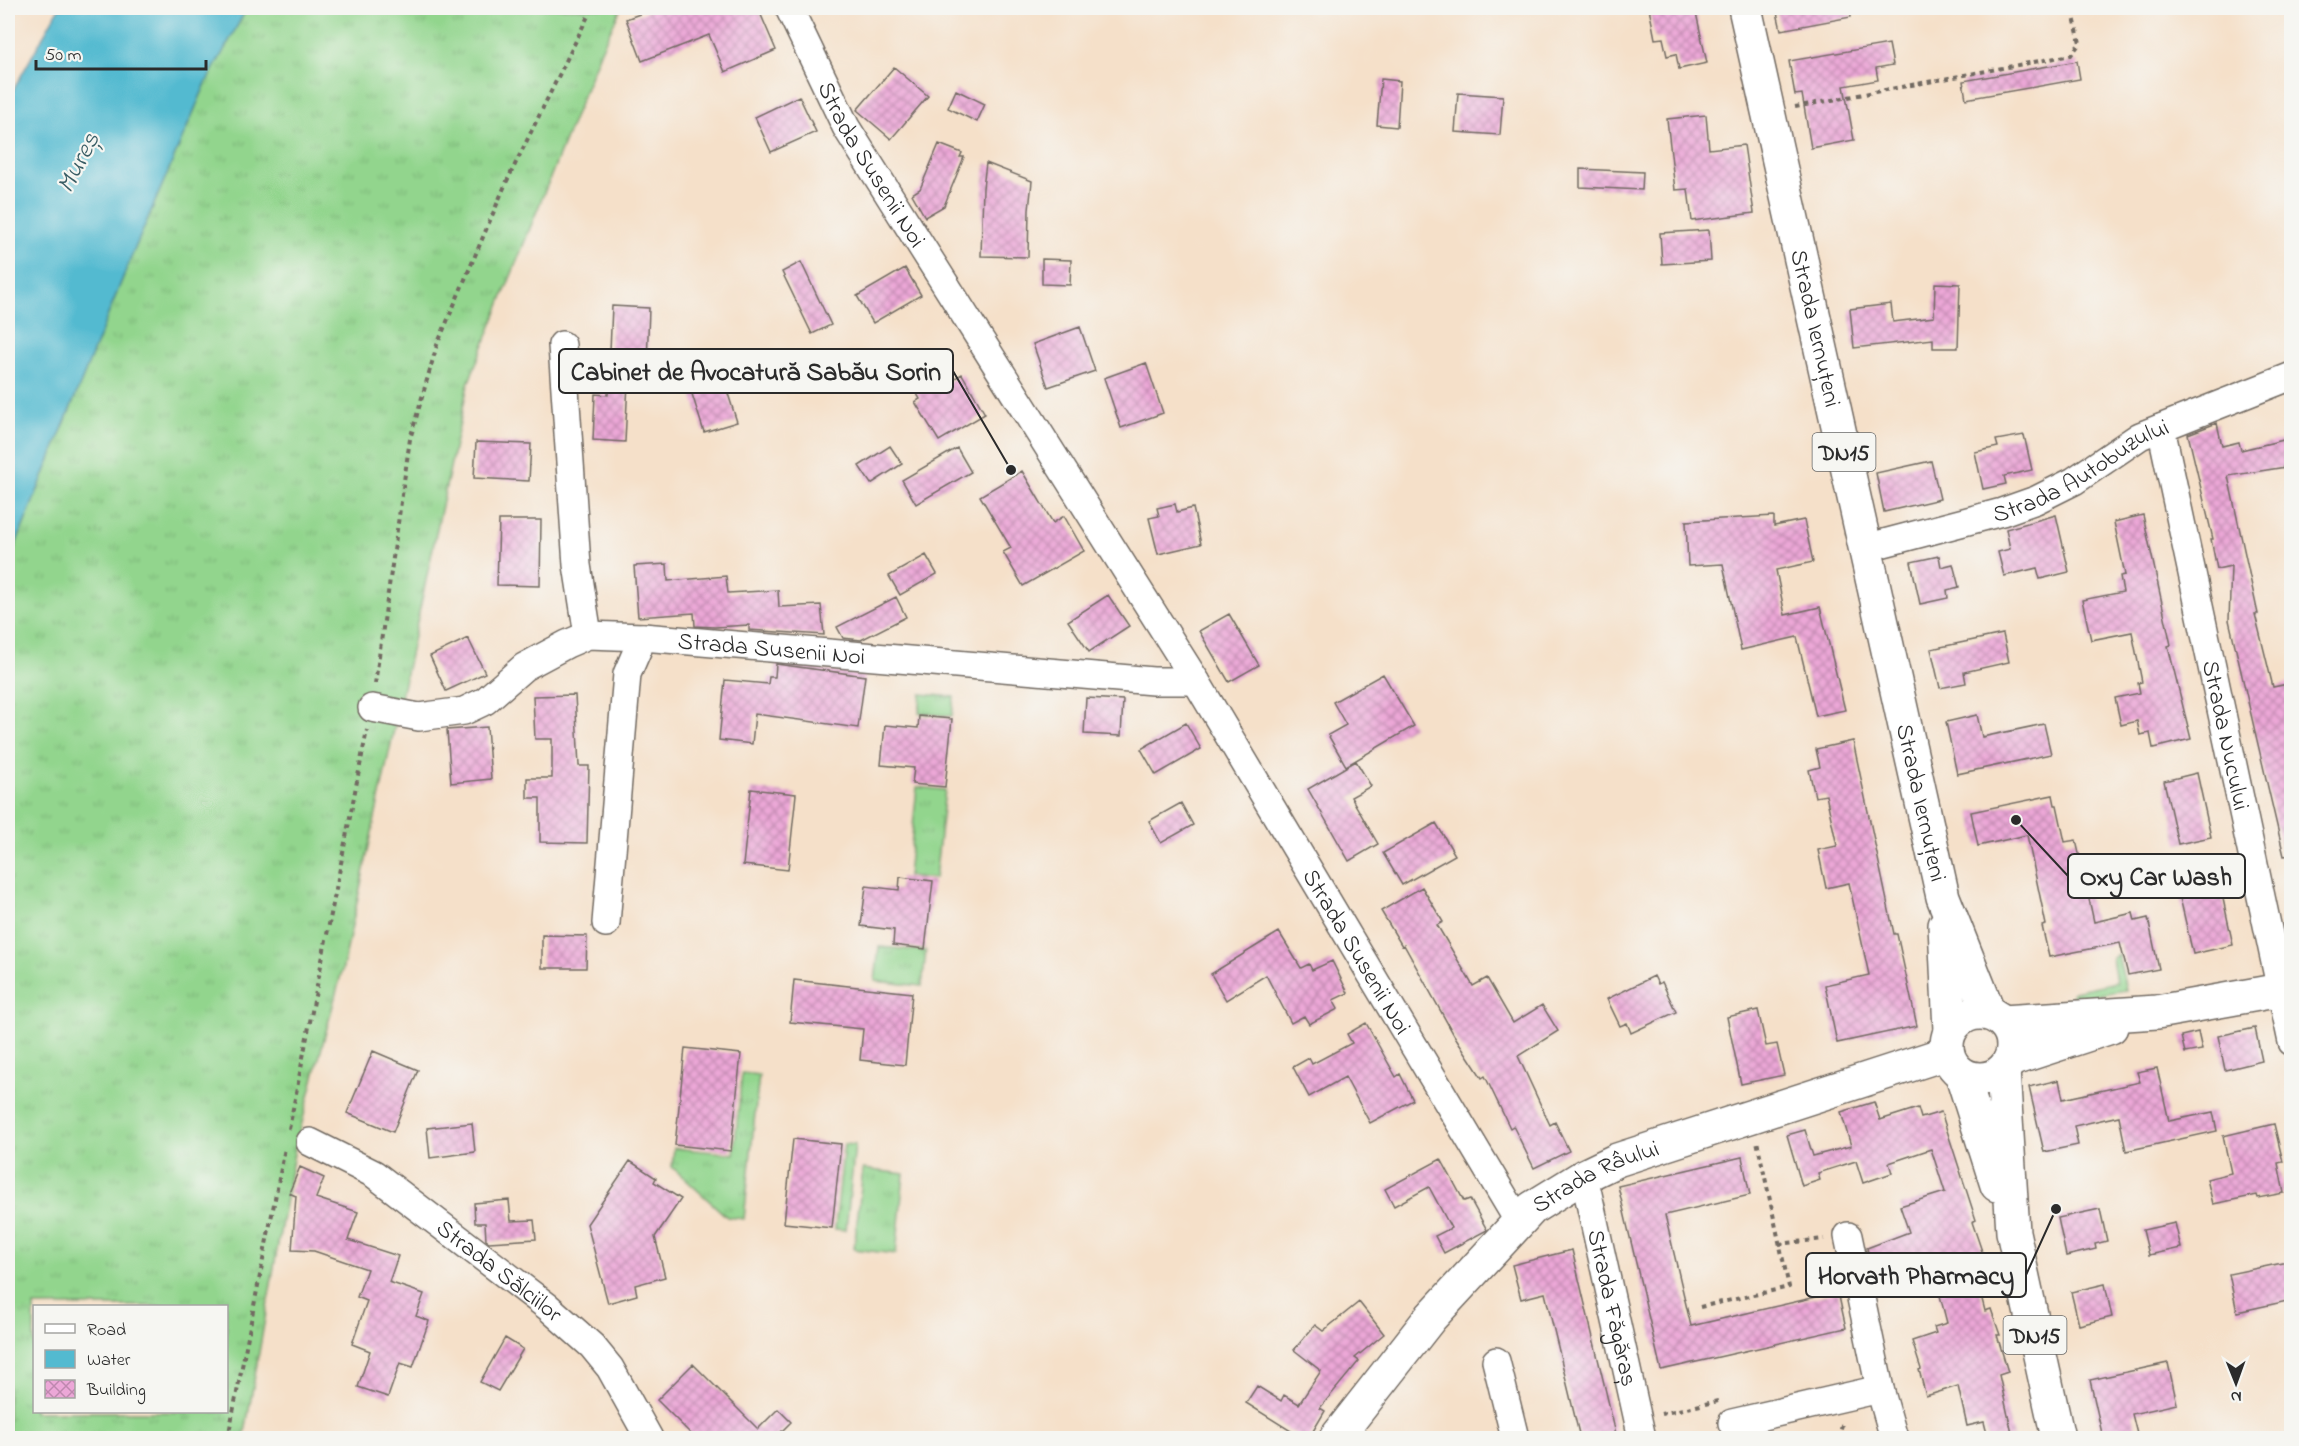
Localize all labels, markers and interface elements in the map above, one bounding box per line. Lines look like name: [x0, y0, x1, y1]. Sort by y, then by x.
scale bar: [36, 33, 206, 71]
text: 50 m: [45, 43, 82, 69]
street label: Strada Susenii Noi: [807, 76, 933, 255]
water label: Mureș: [48, 126, 111, 200]
street label: Strada Iernuțeni: [1779, 246, 1848, 411]
callout: Cabinet de Avocatură Sabău Sorin: [559, 349, 953, 393]
text: Cabinet de Avocatură Sabău Sorin: [571, 355, 941, 393]
street label: Strada Autobuzului: [1989, 411, 2175, 534]
road number: DN15: [1812, 433, 1876, 471]
street label: Strada Susenii Noi: [676, 625, 867, 676]
street label: Strada Nucului: [2191, 657, 2257, 814]
street label: Strada Iernuțeni: [1885, 721, 1954, 885]
callout: Oxy Car Wash: [2068, 854, 2245, 898]
text: Oxy Car Wash: [2080, 860, 2232, 898]
street label: Strada Susenii Noi: [1292, 863, 1418, 1042]
street label: Strada Râului: [1526, 1132, 1664, 1224]
street label: Strada Sălciilor: [428, 1212, 570, 1332]
street label: Strada Făgăraș: [1576, 1227, 1645, 1390]
callout: Horvath Pharmacy: [1806, 1253, 2026, 1297]
text: Horvath Pharmacy: [1818, 1259, 2014, 1297]
legend: [33, 1305, 228, 1413]
road number: DN15: [2004, 1316, 2066, 1354]
text: Road: [87, 1318, 126, 1344]
text: Water: [87, 1348, 131, 1374]
north arrow: [2206, 1353, 2266, 1413]
text: Building: [86, 1378, 146, 1405]
text: N: [2230, 1384, 2242, 1408]

